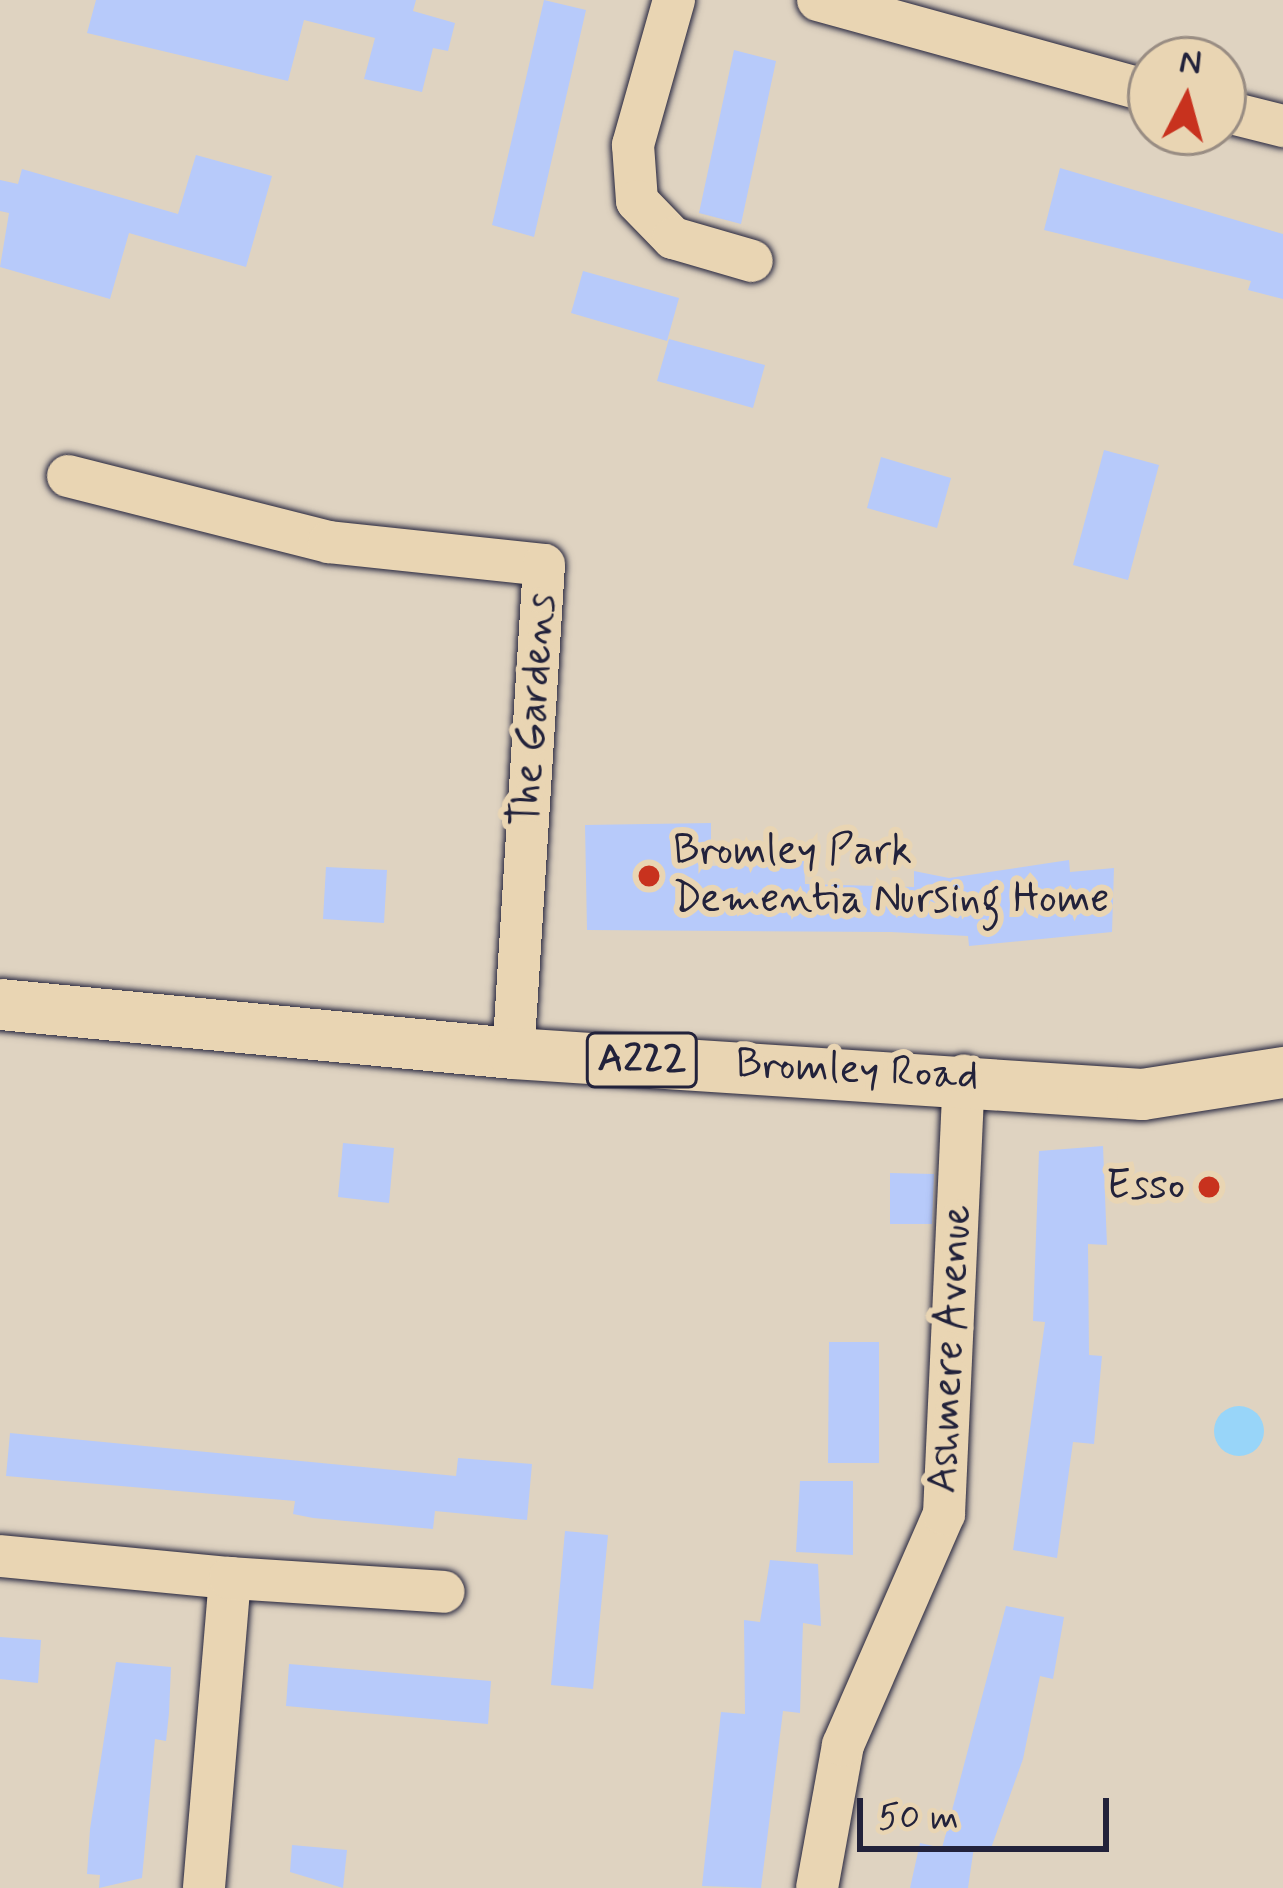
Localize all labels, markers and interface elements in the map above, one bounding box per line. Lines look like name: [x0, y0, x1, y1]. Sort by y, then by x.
north arrow: [1127, 36, 1247, 156]
text: N: [1177, 40, 1204, 86]
street label: The Gardens: [502, 599, 568, 821]
place label: Bromley Park Dementia Nursing Home: [673, 827, 1122, 926]
marker: Bromley Park Dementia Nursing Home: [636, 863, 662, 889]
road number: A222: [585, 1027, 699, 1093]
street label: Bromley Road: [736, 1040, 978, 1102]
place label: Esso: [1106, 1162, 1185, 1212]
marker: Esso: [1196, 1174, 1222, 1200]
street label: Ashmere Avenue: [918, 1200, 984, 1498]
scale bar: [863, 1774, 1115, 1848]
text: 50 m: [878, 1795, 959, 1842]

